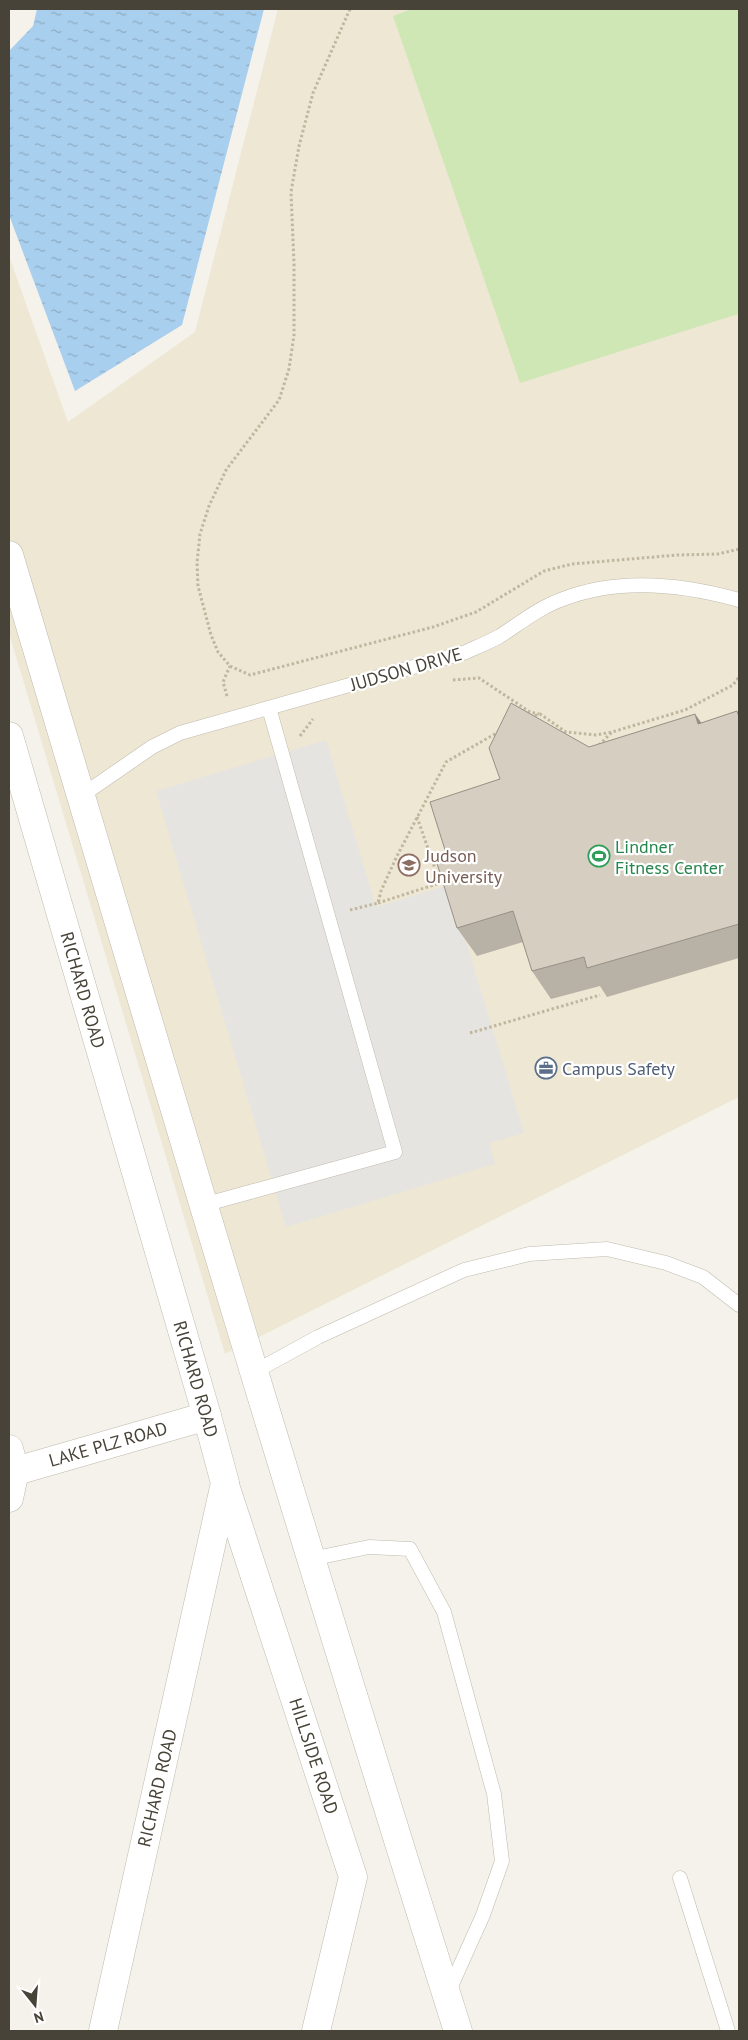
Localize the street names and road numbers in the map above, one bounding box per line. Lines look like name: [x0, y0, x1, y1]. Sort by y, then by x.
street label: JUDSON DRIVE: [347, 642, 465, 696]
street label: RICHARD ROAD: [55, 929, 111, 1051]
street label: RICHARD ROAD: [168, 1318, 224, 1440]
street label: LAKE PLZ ROAD: [46, 1416, 170, 1472]
street label: HILLSIDE ROAD: [284, 1695, 344, 1817]
street label: RICHARD ROAD: [132, 1727, 182, 1849]

